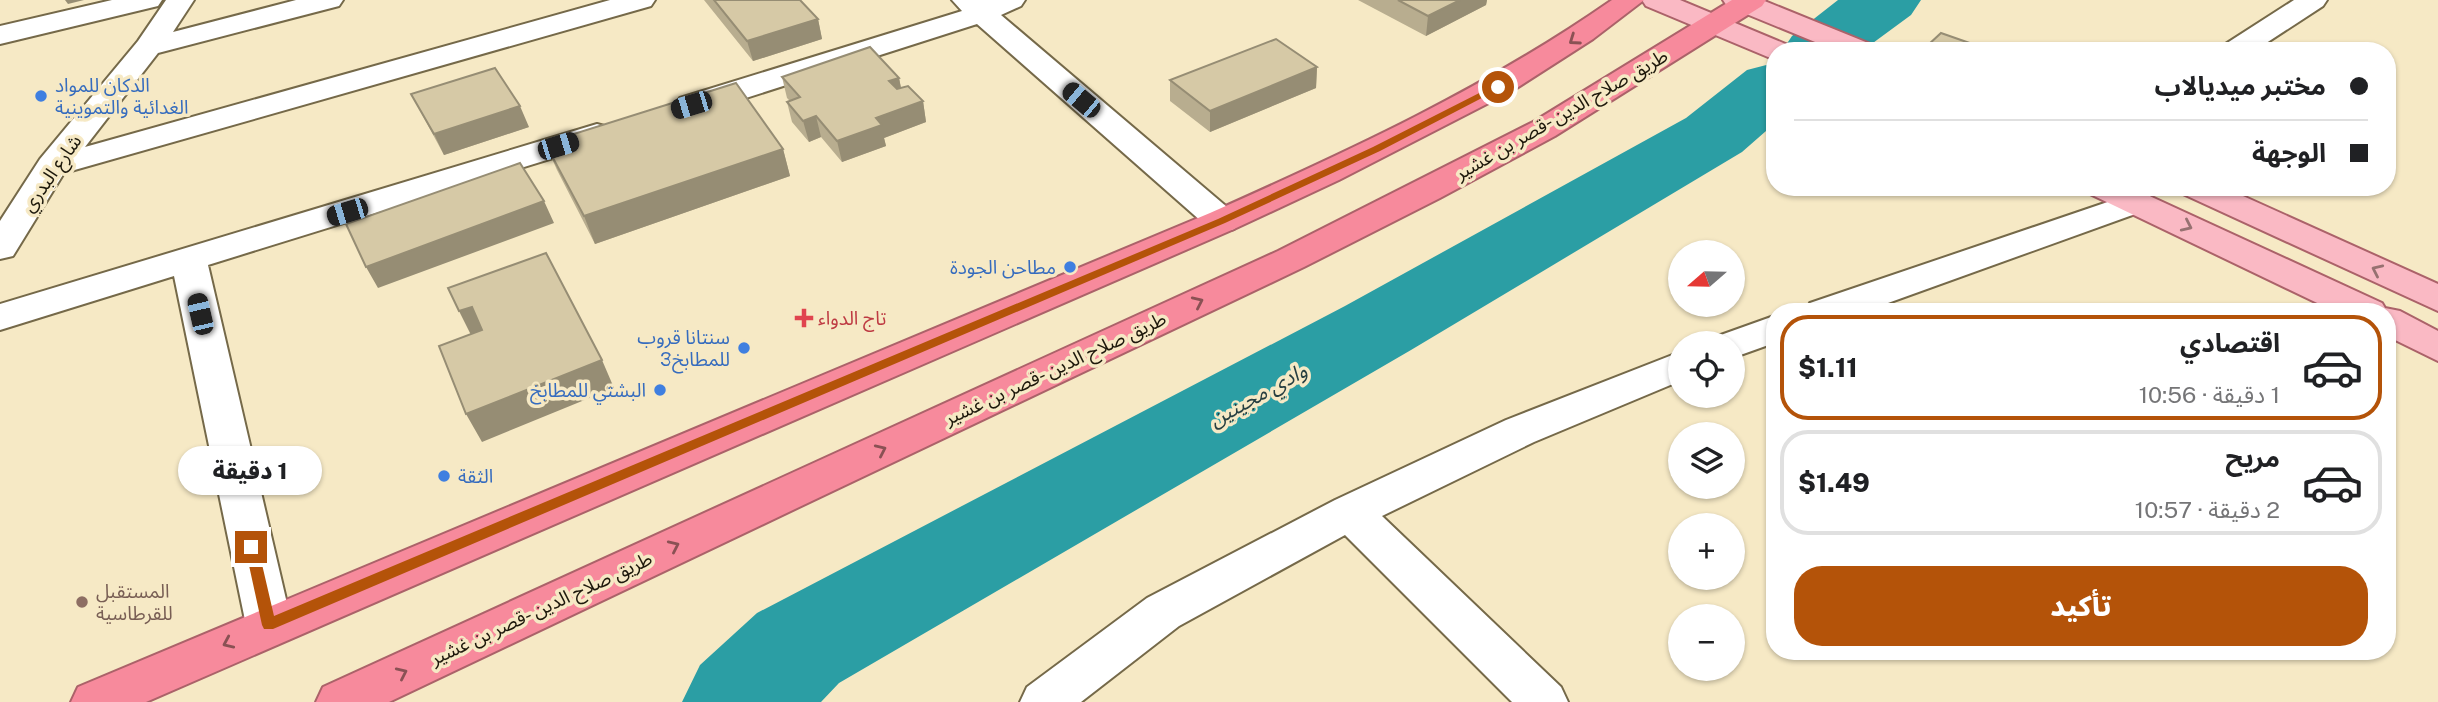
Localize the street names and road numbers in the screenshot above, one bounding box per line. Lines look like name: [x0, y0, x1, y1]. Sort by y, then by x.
street label: طريق صلاح الدين -قصر بن غشير: [1450, 44, 1673, 187]
street label: شارع البدري: [16, 130, 89, 218]
street label: طريق صلاح الدين -قصر بن غشير: [940, 307, 1171, 432]
street label: طريق صلاح الدين -قصر بن غشير: [426, 547, 657, 672]

